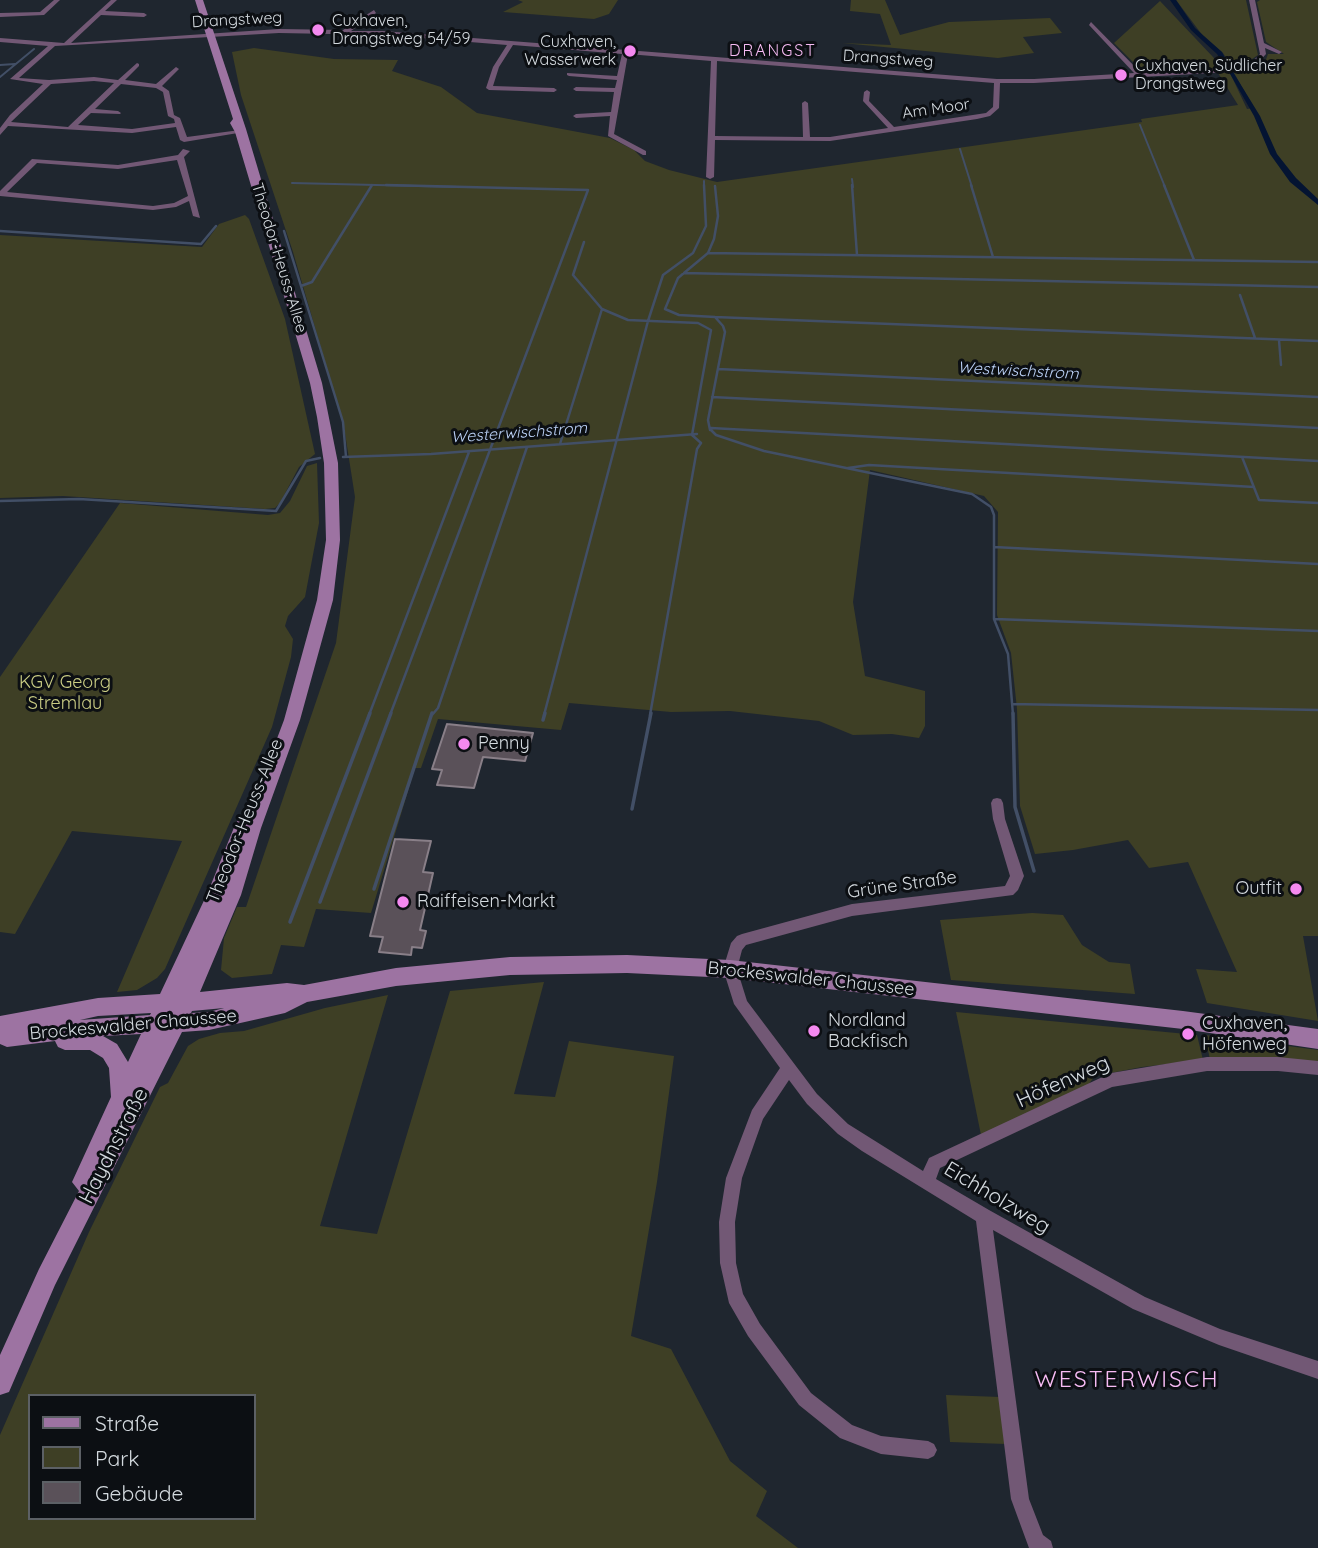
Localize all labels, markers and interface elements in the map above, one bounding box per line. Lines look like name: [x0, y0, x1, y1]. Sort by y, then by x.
street label: Drangstweg: [191, 8, 283, 32]
place label: Cuxhaven, Drangstweg 54/59: [332, 11, 470, 49]
marker: Cuxhaven, Drangstweg 54/59: [310, 22, 326, 38]
place label: Cuxhaven, Wasserwerk: [524, 32, 616, 70]
district label: DRANGST: [730, 41, 816, 61]
marker: Cuxhaven, Wasserwerk: [622, 43, 638, 59]
street label: Drangstweg: [842, 46, 934, 72]
place label: Cuxhaven, Südlicher Drangstweg: [1135, 56, 1283, 94]
marker: Cuxhaven, Südlicher Drangstweg: [1113, 67, 1129, 83]
street label: Am Moor: [901, 95, 971, 123]
street label: Theodor-Heuss-Allee: [247, 181, 311, 335]
water label: Westwischstrom: [957, 358, 1079, 384]
water label: Westerwischstrom: [450, 419, 588, 447]
park label: KGV Georg Stremlau: [19, 672, 111, 714]
place label: Penny: [478, 733, 530, 755]
street label: Theodor-Heuss-Allee: [202, 736, 288, 906]
marker: Penny: [456, 736, 472, 752]
street label: Grüne Straße: [846, 867, 958, 903]
place label: Outfit: [1235, 878, 1282, 900]
marker: Outfit: [1288, 881, 1304, 897]
place label: Raiffeisen-Markt: [417, 891, 555, 913]
marker: Raiffeisen-Markt: [395, 894, 411, 910]
street label: Brockeswalder Chaussee: [707, 957, 915, 1001]
street label: Brockeswalder Chaussee: [29, 1005, 237, 1045]
place label: Nordland Backfisch: [828, 1010, 908, 1052]
place label: Cuxhaven, Höfenweg: [1202, 1013, 1287, 1056]
marker: Nordland Backfisch: [806, 1023, 822, 1039]
marker: Cuxhaven, Höfenweg: [1180, 1026, 1196, 1042]
street label: Höfenweg: [1013, 1050, 1113, 1114]
street label: Haydnstraße: [74, 1084, 154, 1208]
street label: Eichholzweg: [939, 1156, 1055, 1240]
district label: WESTERWISCH: [1036, 1366, 1218, 1394]
legend: [28, 1394, 256, 1520]
text: Straße: [95, 1410, 159, 1436]
text: Park: [95, 1445, 139, 1471]
text: Gebäude: [95, 1480, 183, 1506]

